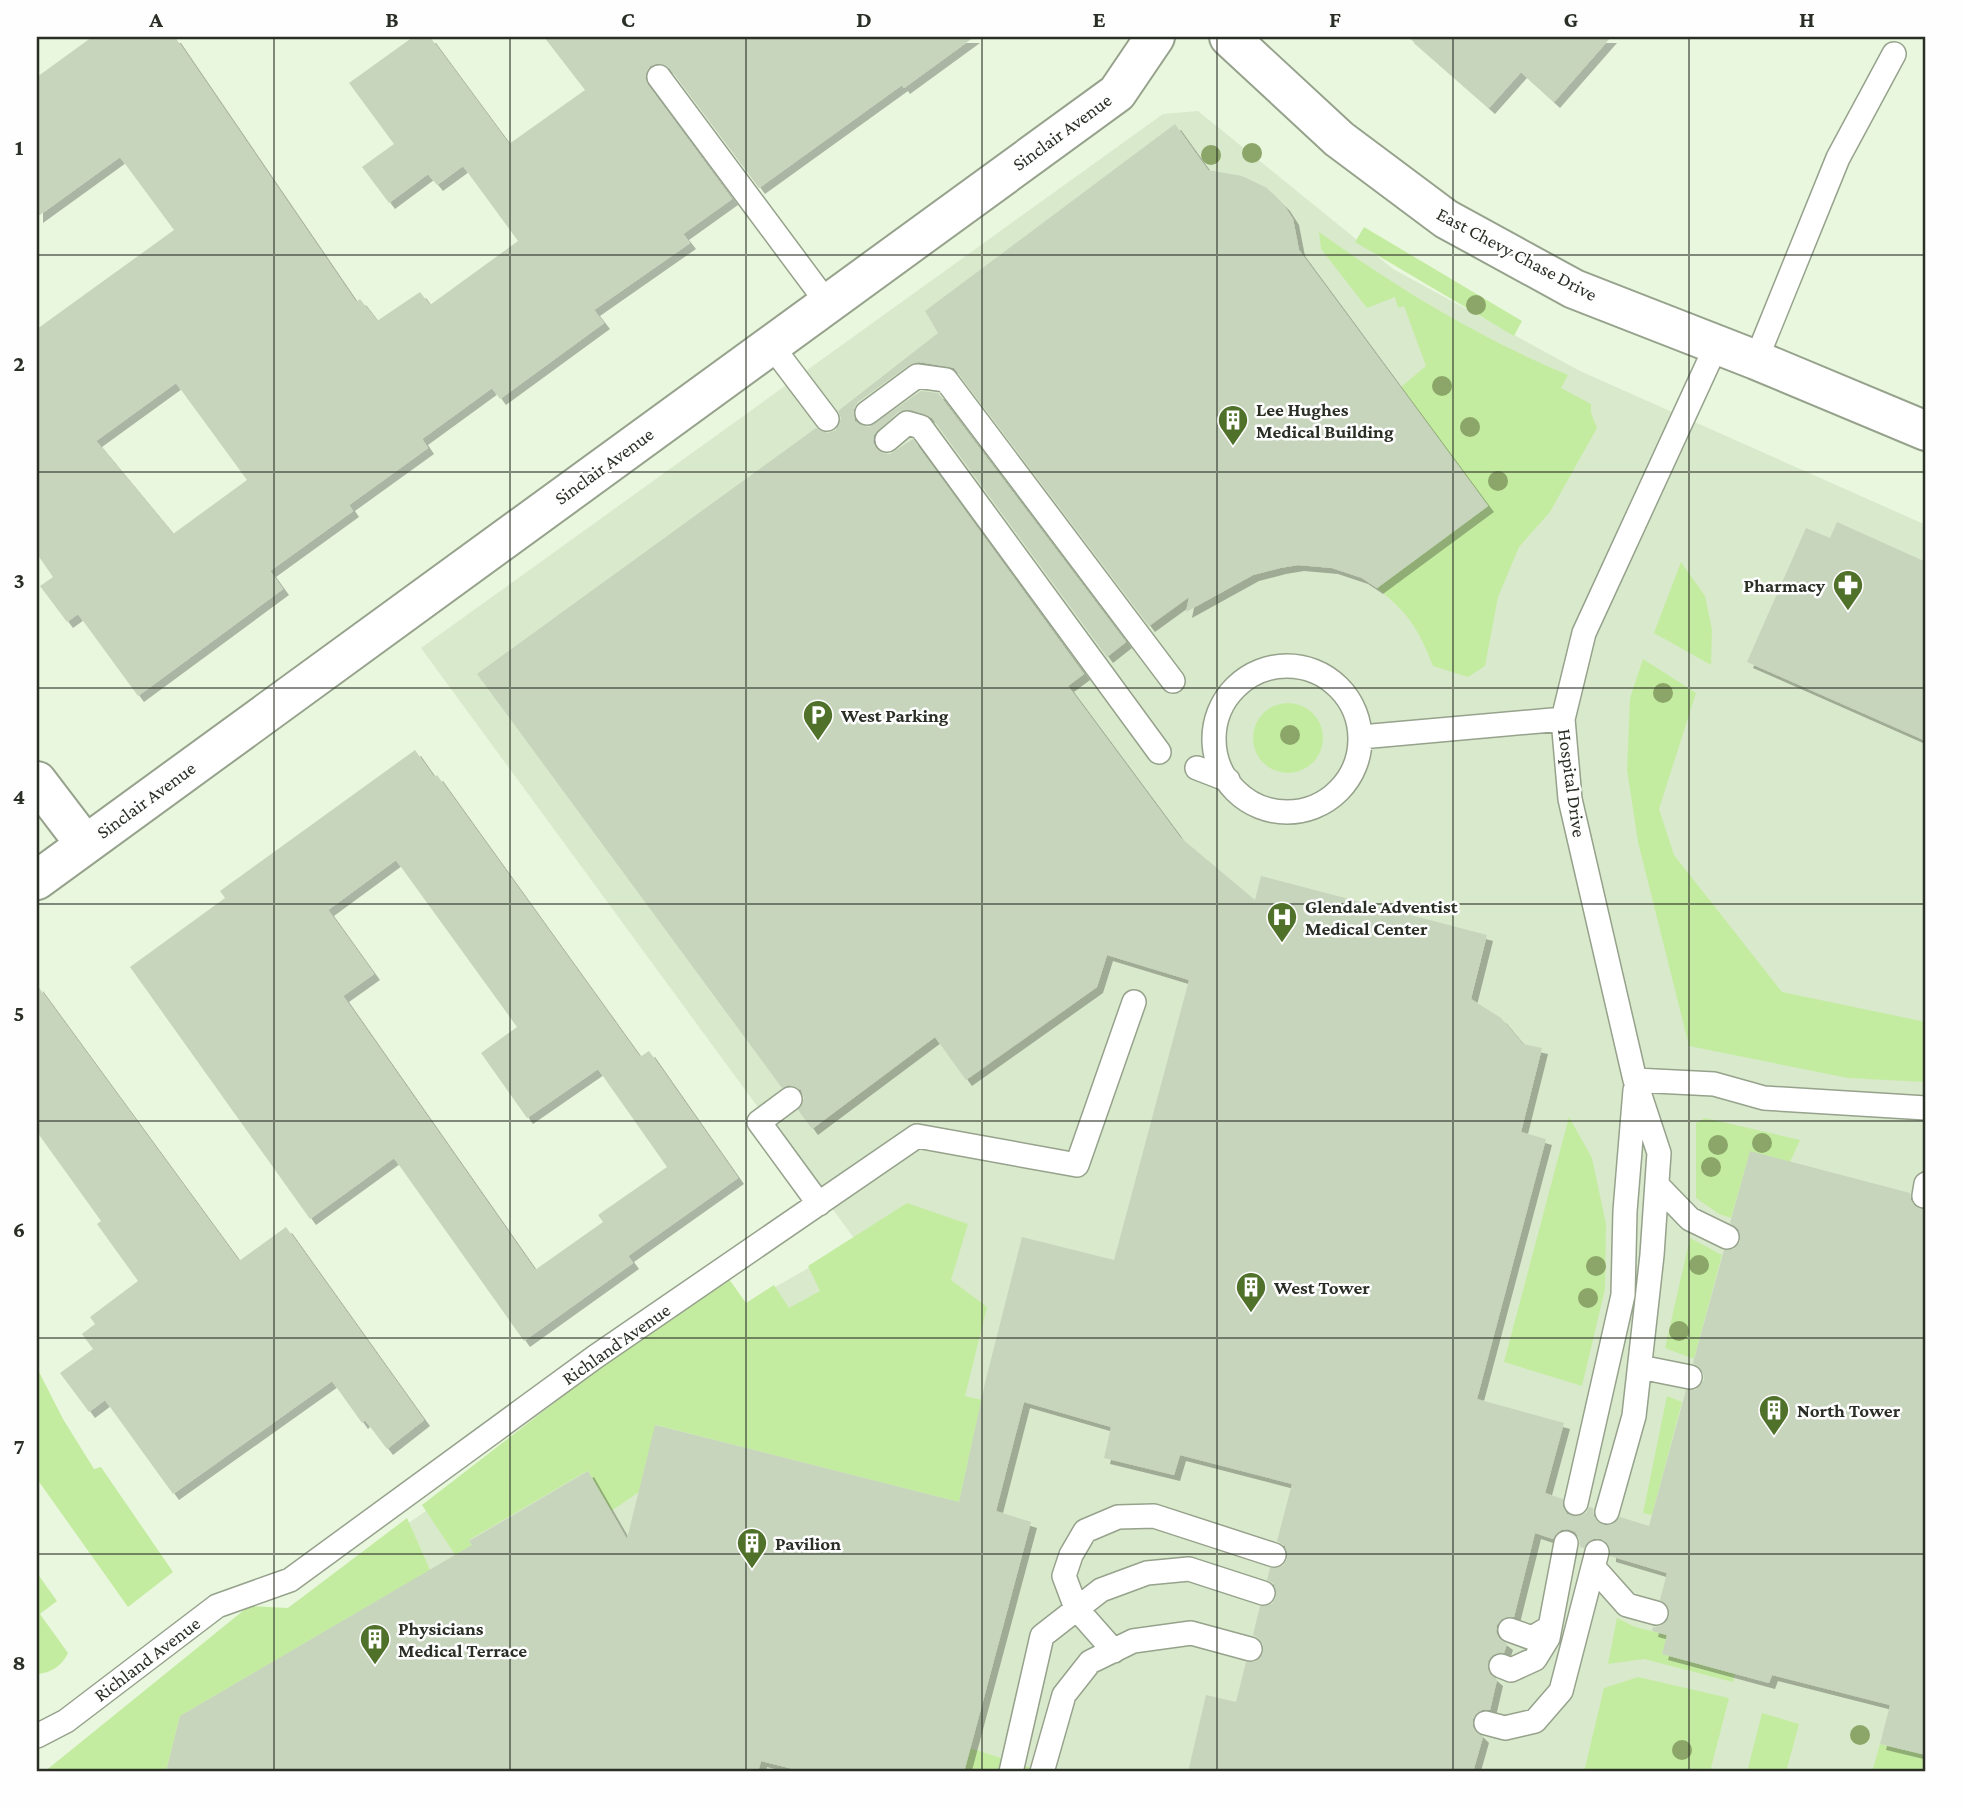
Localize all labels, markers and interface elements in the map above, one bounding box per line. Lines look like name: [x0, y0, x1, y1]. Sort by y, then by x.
text: A: [148, 6, 163, 32]
text: B: [385, 6, 399, 32]
text: C: [621, 6, 635, 32]
text: D: [856, 6, 872, 32]
text: E: [1092, 6, 1106, 32]
text: F: [1329, 6, 1341, 32]
text: G: [1564, 6, 1579, 32]
text: H: [1799, 6, 1815, 32]
street label: Sinclair Avenue: [1009, 89, 1115, 175]
text: 1: [15, 134, 24, 160]
street label: East Chevy Chase Drive: [1433, 203, 1601, 305]
text: 2: [13, 350, 25, 376]
place label: Lee Hughes Medical Building: [1256, 399, 1394, 442]
building icon: Lee Hughes Medical Building: [1216, 403, 1250, 447]
street label: Sinclair Avenue: [551, 423, 657, 509]
text: 3: [13, 567, 25, 593]
pharmacy icon: Pharmacy: [1831, 568, 1865, 612]
place label: Pharmacy: [1744, 575, 1826, 596]
parking icon: West Parking: [801, 698, 835, 742]
place label: West Parking: [840, 705, 949, 726]
street label: Hospital Drive: [1554, 727, 1590, 839]
street label: Sinclair Avenue: [93, 757, 199, 843]
text: 4: [13, 783, 25, 809]
place label: Glendale Adventist Medical Center: [1305, 896, 1458, 939]
hospital icon: Glendale Adventist Medical Center: [1265, 900, 1299, 944]
text: 5: [13, 1000, 25, 1026]
text: 6: [13, 1216, 25, 1242]
building icon: West Tower: [1234, 1270, 1268, 1314]
place label: West Tower: [1273, 1277, 1370, 1298]
street label: Richland Avenue: [558, 1299, 674, 1389]
building icon: North Tower: [1757, 1393, 1791, 1437]
place label: North Tower: [1797, 1400, 1901, 1421]
text: 7: [13, 1433, 25, 1459]
building icon: Pavilion: [735, 1526, 769, 1570]
place label: Pavilion: [775, 1533, 841, 1554]
street label: Richland Avenue: [90, 1612, 204, 1706]
place label: Physicians Medical Terrace: [398, 1618, 527, 1661]
building icon: Physicians Medical Terrace: [358, 1622, 392, 1666]
text: 8: [12, 1649, 26, 1675]

